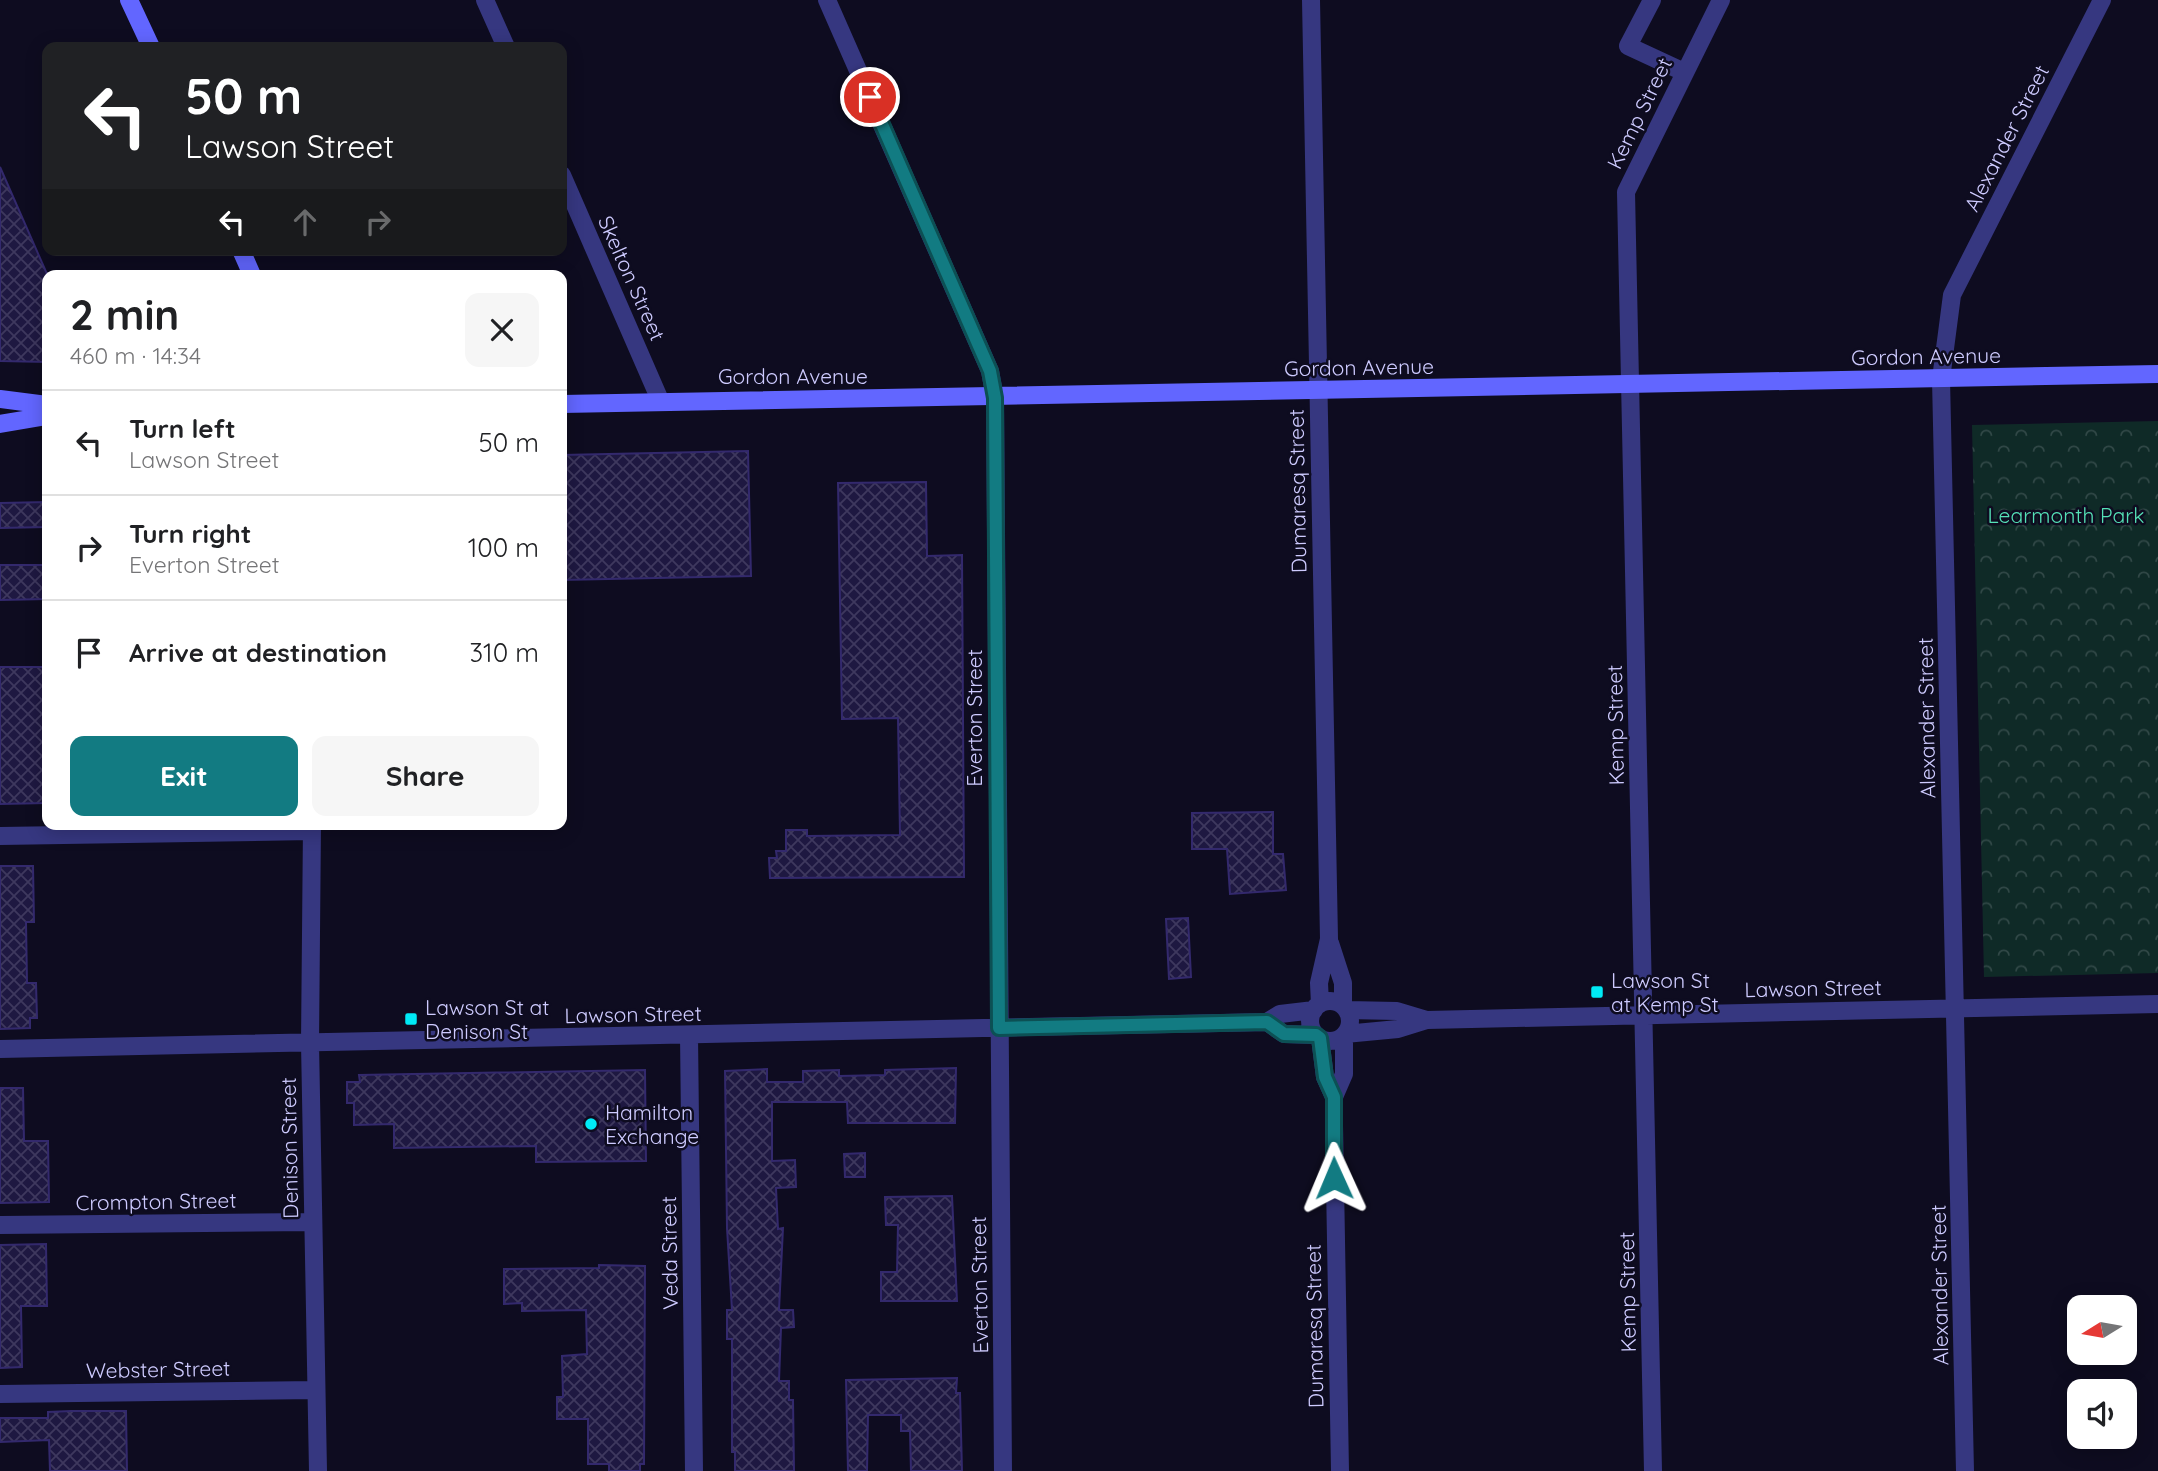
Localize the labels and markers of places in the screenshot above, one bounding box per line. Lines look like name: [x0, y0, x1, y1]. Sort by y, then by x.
pin: [840, 67, 900, 127]
place label: Lawson St at Kemp St: [1611, 967, 1719, 1017]
marker: Lawson St at Kemp St: [1589, 984, 1605, 1000]
place label: Lawson St at Denison St: [425, 994, 549, 1044]
marker: Lawson St at Denison St: [403, 1011, 419, 1027]
place label: Hamilton Exchange: [605, 1099, 699, 1149]
marker: Hamilton Exchange: [583, 1116, 599, 1132]

